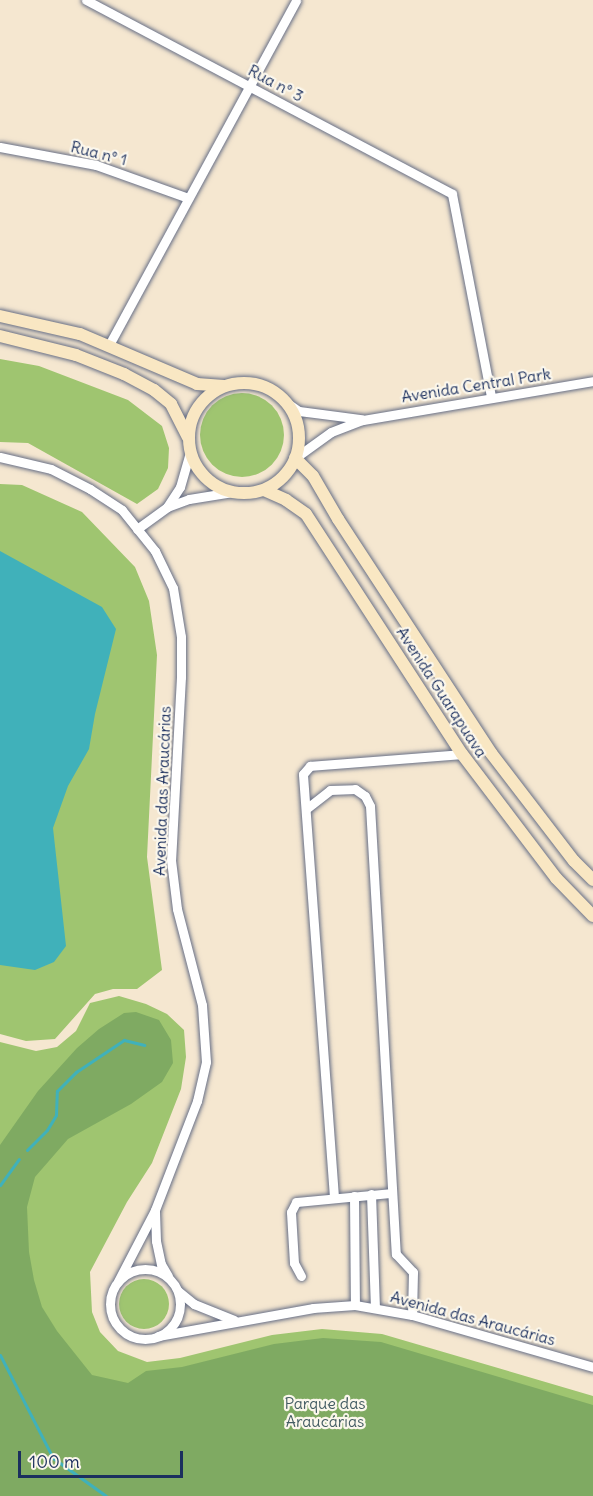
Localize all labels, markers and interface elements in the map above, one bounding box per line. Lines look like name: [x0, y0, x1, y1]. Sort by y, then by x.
street label: Rua nº 3: [245, 60, 307, 106]
street label: Rua nº 1: [69, 137, 129, 169]
street label: Avenida Central Park: [400, 364, 552, 406]
street label: Avenida Guarapuava: [393, 623, 491, 761]
street label: Avenida das Araucárias: [149, 706, 175, 876]
street label: Avenida das Araucárias: [388, 1287, 558, 1349]
park label: Parque das Araucárias: [284, 1393, 366, 1431]
scale bar: [21, 1439, 186, 1477]
text: 100 m: [29, 1450, 80, 1473]

